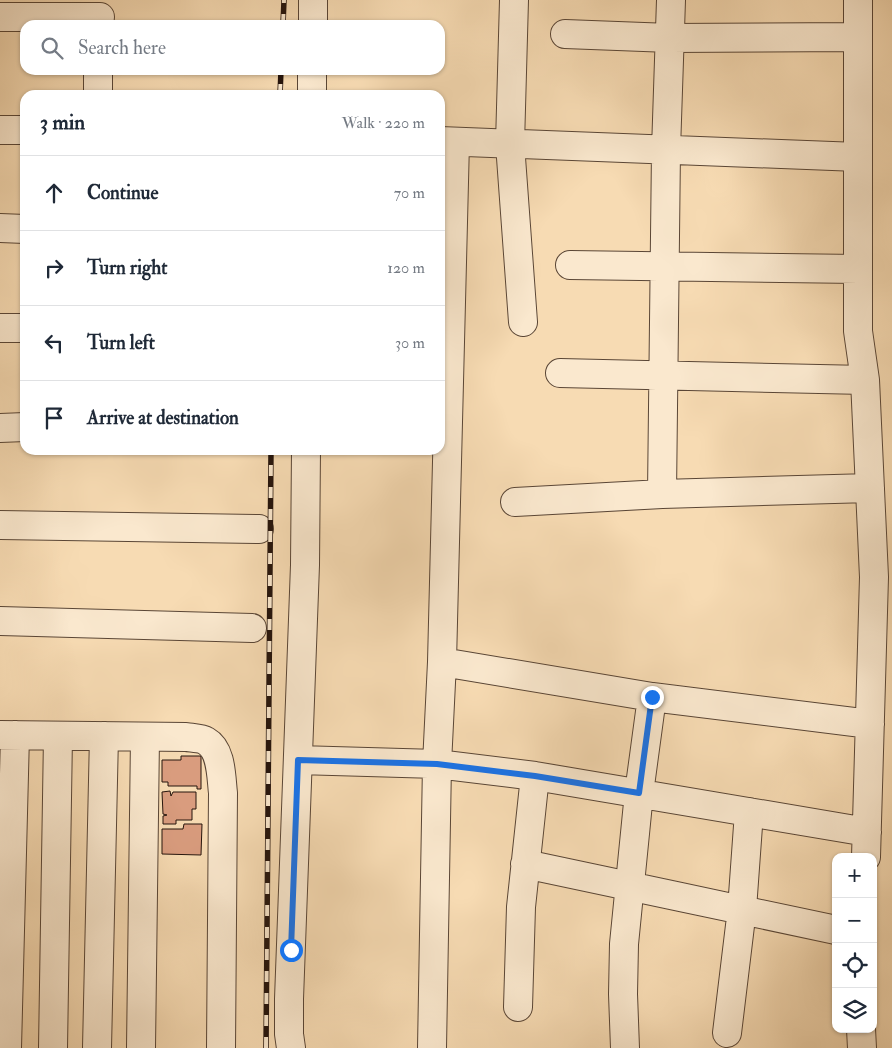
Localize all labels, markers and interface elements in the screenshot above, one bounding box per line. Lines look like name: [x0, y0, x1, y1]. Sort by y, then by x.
search box: [20, 20, 445, 75]
icon: search: [38, 34, 66, 62]
text: Search here: [78, 36, 166, 60]
text: 3 min: [40, 109, 85, 136]
text: Walk · 220 m: [342, 113, 425, 133]
icon: ahead: [40, 179, 68, 207]
text: Continue: [87, 181, 158, 205]
text: 70 m: [394, 183, 425, 203]
icon: right: [40, 254, 68, 282]
text: Turn right: [87, 256, 167, 280]
text: 120 m: [387, 258, 425, 278]
icon: left: [40, 329, 68, 357]
text: Turn left: [87, 331, 155, 355]
text: 30 m: [395, 333, 425, 353]
icon: arrive: [40, 404, 68, 432]
text: Arrive at destination: [87, 406, 239, 430]
route end: [641, 686, 664, 709]
map controls: [832, 853, 877, 1033]
button: +: [832, 853, 877, 898]
button: −: [832, 898, 877, 943]
route start: [280, 939, 303, 962]
button: locate: [832, 943, 877, 988]
button: layers: [832, 988, 877, 1033]

